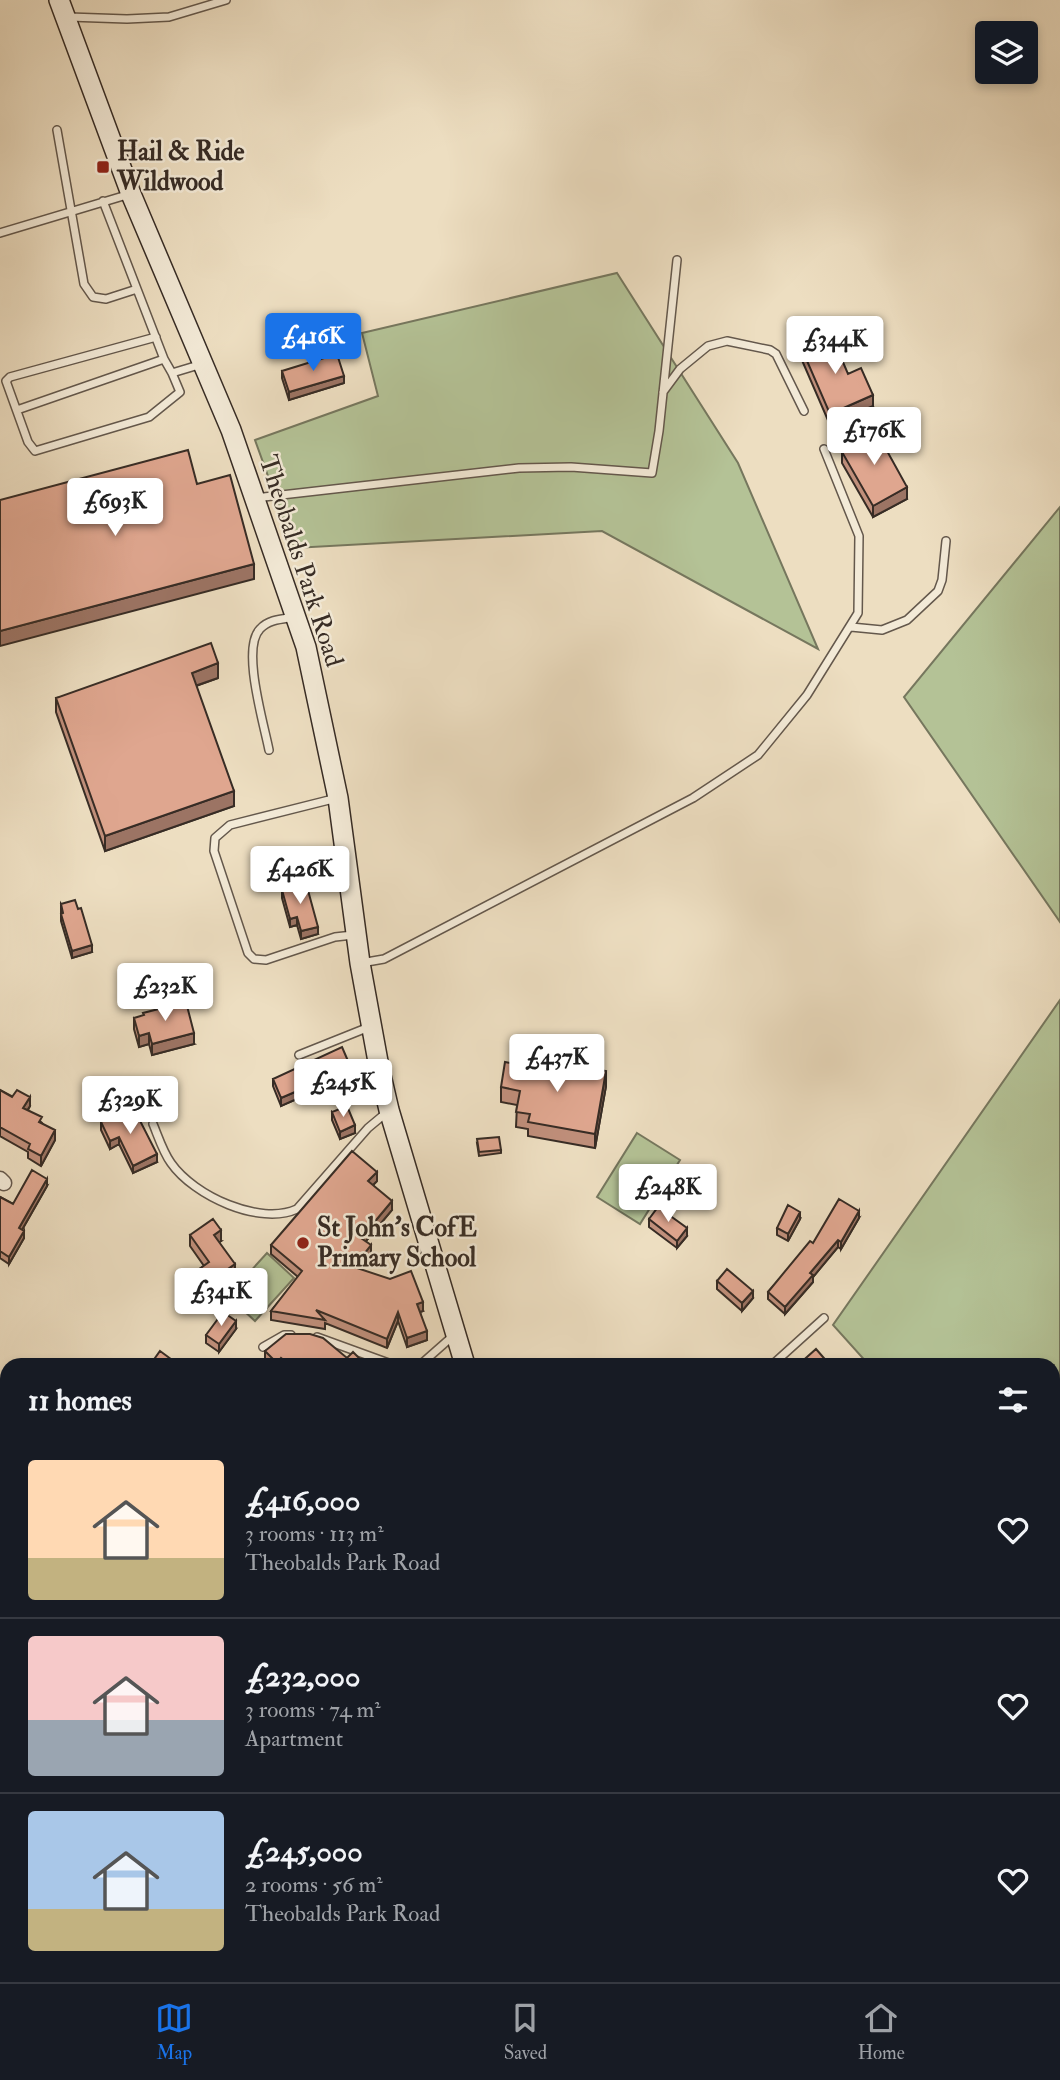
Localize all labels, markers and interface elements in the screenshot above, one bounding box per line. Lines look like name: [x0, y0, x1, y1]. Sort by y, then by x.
map controls: [975, 21, 1038, 84]
button: layers: [975, 21, 1038, 84]
place label: Hail & Ride Wildwood: [116, 136, 244, 198]
marker: Hail & Ride Wildwood: [95, 159, 111, 175]
pin: £416K: [264, 314, 362, 373]
pin: £344K: [786, 316, 884, 376]
text: £416K: [281, 321, 345, 350]
text: £344K: [802, 324, 868, 353]
pin: £176K: [825, 407, 923, 467]
text: £176K: [843, 415, 905, 444]
street label: Theobalds Park Road: [252, 451, 350, 671]
pin: £693K: [66, 478, 164, 538]
text: £693K: [83, 486, 147, 515]
pin: £426K: [251, 846, 349, 906]
text: £426K: [266, 854, 334, 883]
pin: £232K: [116, 964, 214, 1023]
text: £232K: [133, 971, 197, 1000]
pin: £437K: [508, 1034, 606, 1094]
text: £437K: [525, 1042, 589, 1071]
pin: £245K: [294, 1060, 392, 1119]
text: £245K: [310, 1067, 376, 1096]
pin: £329K: [81, 1076, 179, 1136]
text: £329K: [98, 1084, 162, 1113]
pin: £248K: [619, 1164, 717, 1224]
text: £248K: [635, 1172, 701, 1201]
place label: St John's CofE Primary School: [317, 1212, 477, 1275]
marker: St John's CofE Primary School: [295, 1235, 311, 1251]
pin: £341K: [172, 1268, 270, 1328]
text: £341K: [191, 1276, 251, 1305]
icon: filters: [994, 1381, 1032, 1419]
text: 11 homes: [28, 1382, 132, 1419]
text: £416,000: [245, 1482, 360, 1519]
icon: home: [84, 1488, 168, 1572]
icon: heart: [994, 1511, 1032, 1549]
text: 3 rooms · 113 m²: [245, 1519, 384, 1548]
text: Theobalds Park Road: [245, 1548, 440, 1577]
text: £232,000: [245, 1658, 360, 1695]
icon: home: [84, 1664, 168, 1748]
icon: heart: [994, 1687, 1032, 1725]
text: 3 rooms · 74 m²: [245, 1695, 381, 1724]
text: Apartment: [245, 1724, 343, 1753]
text: £245,000: [245, 1833, 363, 1870]
icon: home: [84, 1839, 168, 1923]
icon: heart: [994, 1862, 1032, 1900]
text: 2 rooms · 56 m²: [245, 1870, 383, 1899]
text: Theobalds Park Road: [245, 1899, 440, 1928]
tab: Map: [155, 1999, 193, 2065]
tab: Saved: [504, 1999, 547, 2065]
tab: Home: [858, 1999, 905, 2065]

